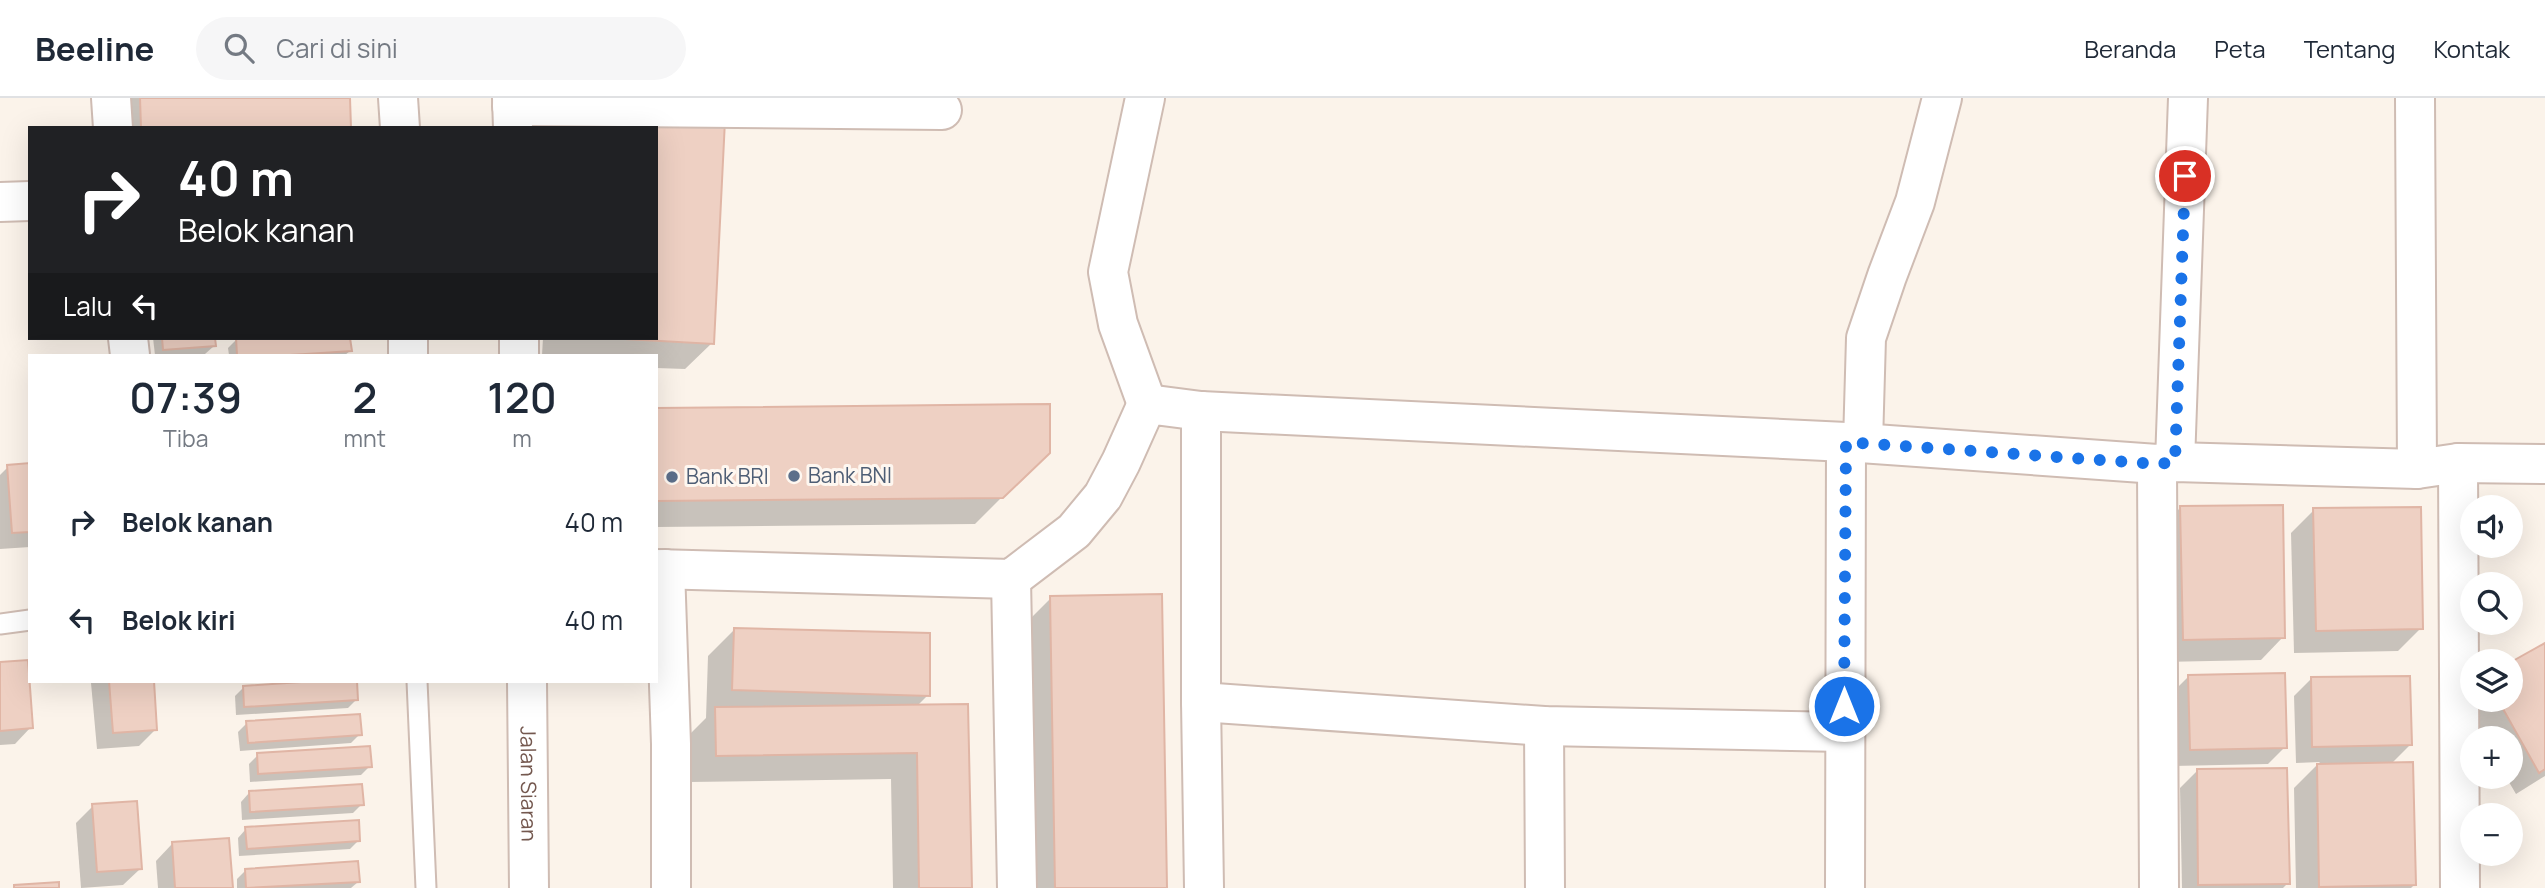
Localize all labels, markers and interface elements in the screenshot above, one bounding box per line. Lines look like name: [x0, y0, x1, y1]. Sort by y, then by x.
search box: [196, 17, 686, 80]
text: Beeline: [35, 26, 154, 71]
icon: search: [220, 29, 258, 67]
text: Cari di sini: [276, 30, 398, 66]
text: Beranda: [2084, 32, 2176, 65]
text: Peta: [2214, 32, 2266, 65]
text: Tentang: [2304, 32, 2395, 65]
text: Kontak: [2433, 32, 2510, 65]
text: 40 m: [178, 144, 294, 211]
pin: [2155, 146, 2215, 206]
icon: right: [63, 154, 154, 245]
icon: arrive: [2166, 157, 2204, 195]
text: Belok kanan: [178, 208, 354, 252]
icon: left: [126, 287, 164, 325]
text: Lalu: [63, 288, 112, 324]
text: 07:39: [129, 368, 242, 426]
text: 2: [352, 368, 377, 426]
text: 120: [487, 368, 557, 426]
text: Tiba: [163, 422, 209, 454]
text: mnt: [344, 422, 386, 454]
text: m: [512, 422, 532, 454]
place label: Bank BNI: [808, 461, 892, 489]
place label: Bank BRI: [686, 462, 769, 490]
marker: Bank BNI: [786, 468, 802, 484]
marker: Bank BRI: [664, 469, 680, 485]
map controls: [2460, 495, 2523, 866]
button: sound: [2460, 495, 2523, 558]
icon: right: [63, 503, 101, 541]
text: Belok kanan: [122, 504, 273, 540]
text: 40 m: [565, 504, 623, 540]
button: search: [2460, 572, 2523, 635]
icon: left: [63, 601, 101, 639]
text: Belok kiri: [122, 602, 236, 638]
text: 40 m: [565, 602, 623, 638]
button: layers: [2460, 649, 2523, 712]
position arrow: [1807, 669, 1881, 743]
street label: Jalan Siaran: [514, 726, 544, 842]
button: +: [2460, 726, 2523, 789]
button: −: [2460, 803, 2523, 866]

